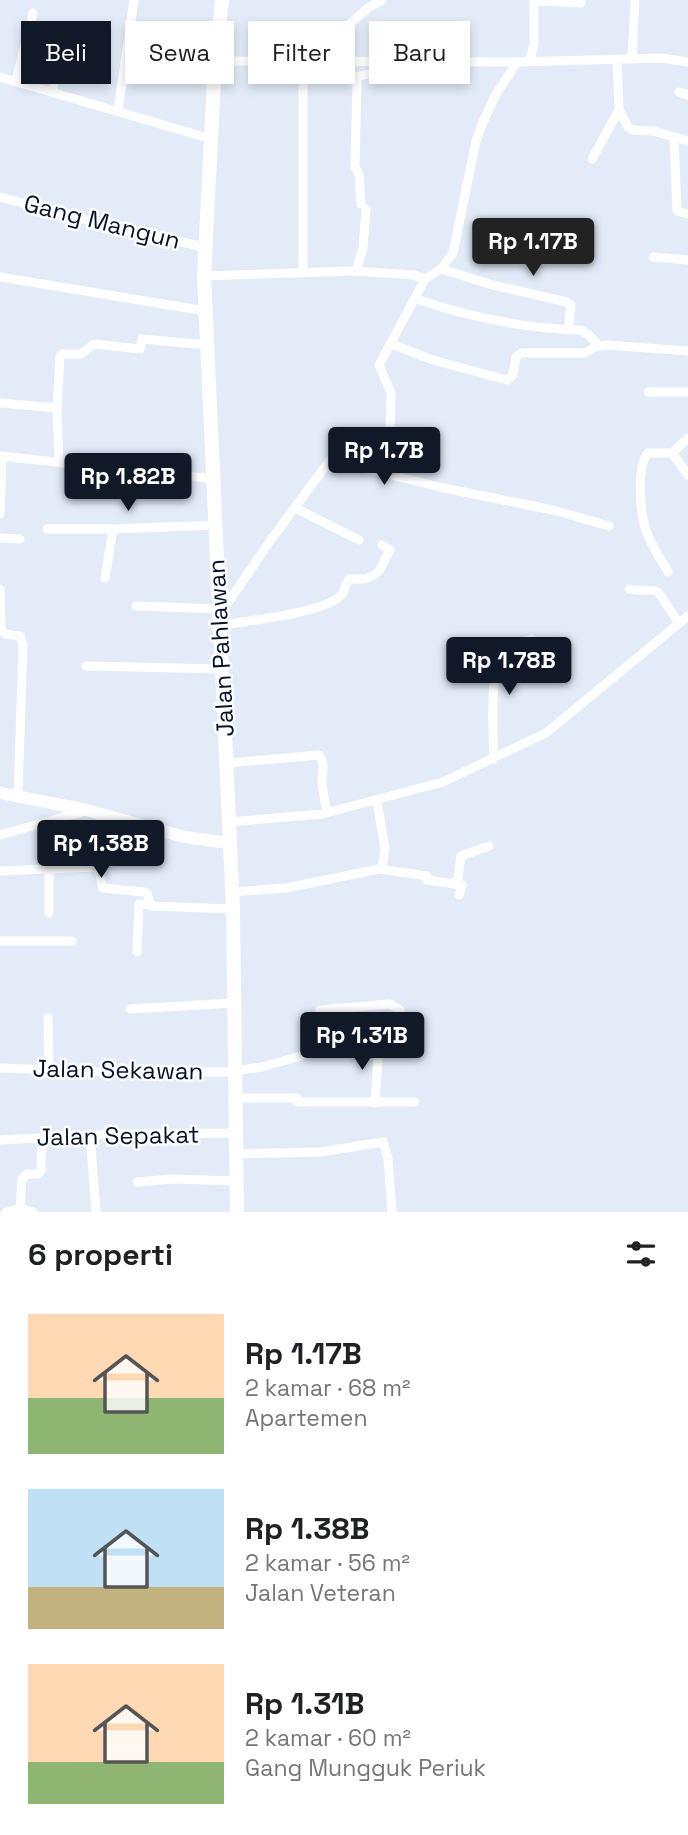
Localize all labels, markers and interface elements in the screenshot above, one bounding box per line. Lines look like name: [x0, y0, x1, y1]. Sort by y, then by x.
chip: Beli: [21, 21, 111, 84]
chip: Sewa: [125, 21, 234, 84]
chip: Filter: [248, 21, 355, 84]
chip: Baru: [369, 21, 470, 84]
street label: Gang Mangun: [21, 187, 184, 256]
pin: Rp 1.17B: [461, 218, 605, 278]
text: Rp 1.17B: [488, 226, 578, 256]
pin: Rp 1.7B: [319, 428, 449, 487]
text: Rp 1.7B: [344, 435, 424, 465]
pin: Rp 1.82B: [56, 454, 200, 513]
text: Rp 1.82B: [80, 461, 176, 491]
street label: Jalan Pahlawan: [200, 559, 241, 738]
pin: Rp 1.78B: [437, 638, 581, 697]
text: Rp 1.78B: [462, 645, 556, 675]
pin: Rp 1.38B: [29, 820, 173, 880]
text: Rp 1.38B: [53, 828, 149, 858]
pin: Rp 1.31B: [290, 1012, 434, 1072]
text: Rp 1.31B: [316, 1020, 408, 1050]
street label: Jalan Sekawan: [32, 1053, 204, 1086]
street label: Jalan Sepakat: [36, 1119, 200, 1152]
text: 6 properti: [28, 1235, 173, 1274]
icon: filters: [622, 1235, 660, 1273]
text: Rp 1.17B: [245, 1334, 362, 1373]
icon: home: [84, 1342, 168, 1426]
text: 2 kamar · 68 m²: [245, 1373, 410, 1403]
text: Apartemen: [245, 1403, 367, 1433]
text: Rp 1.38B: [245, 1509, 369, 1548]
icon: home: [84, 1517, 168, 1601]
text: 2 kamar · 56 m²: [245, 1548, 410, 1578]
text: Jalan Veteran: [245, 1578, 396, 1608]
text: Rp 1.31B: [245, 1684, 364, 1723]
icon: home: [84, 1692, 168, 1776]
text: 2 kamar · 60 m²: [245, 1723, 411, 1753]
text: Gang Mungguk Periuk: [245, 1753, 486, 1783]

